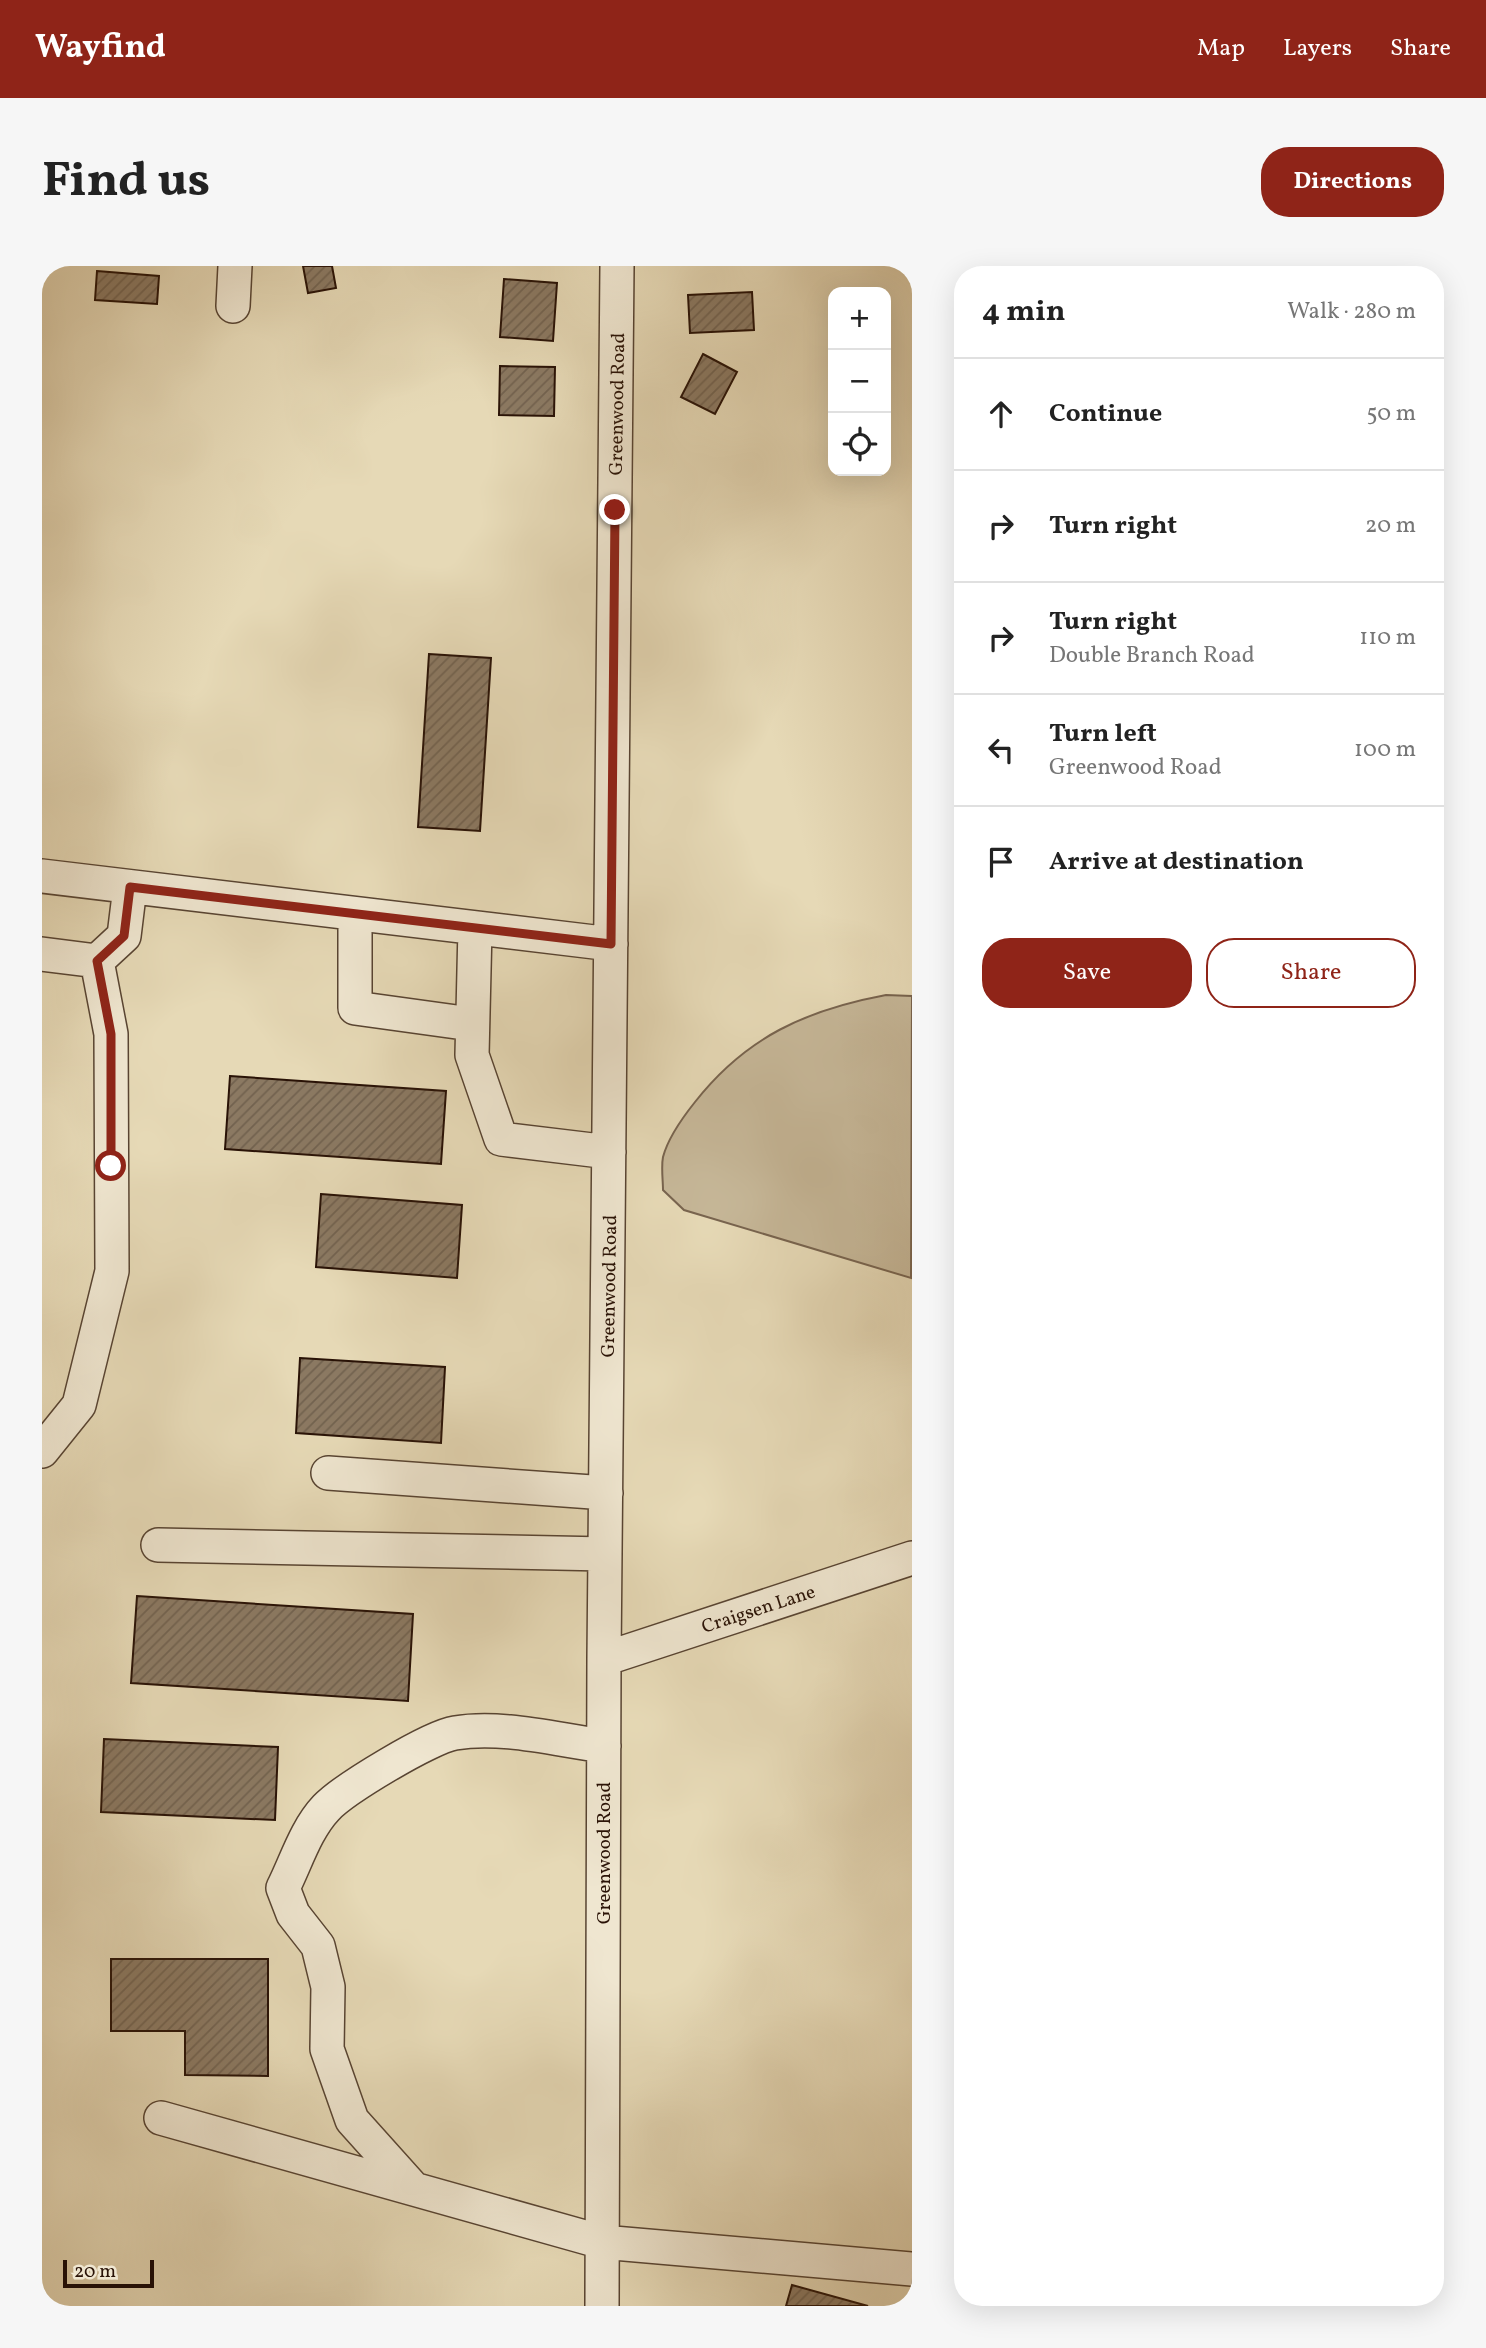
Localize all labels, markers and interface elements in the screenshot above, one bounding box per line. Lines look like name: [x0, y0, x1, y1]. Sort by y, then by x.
text: Wayfind: [35, 26, 166, 72]
text: Map: [1197, 32, 1245, 66]
text: Layers: [1283, 32, 1352, 66]
text: Share: [1390, 32, 1451, 66]
button: Directions: [1261, 147, 1444, 217]
text: Find us: [42, 148, 210, 217]
map controls: [828, 287, 891, 476]
button: +: [828, 287, 891, 350]
text: 4 min: [982, 291, 1066, 333]
text: Walk · 280 m: [1287, 296, 1416, 328]
street label: Greenwood Road: [604, 333, 632, 476]
button: −: [828, 350, 891, 413]
icon: ahead: [982, 395, 1020, 433]
text: Continue: [1049, 396, 1162, 432]
text: 50 m: [1367, 398, 1416, 430]
button: locate: [828, 413, 891, 476]
route end: [599, 494, 630, 525]
icon: right: [982, 507, 1020, 545]
text: Turn right: [1049, 508, 1177, 544]
text: 20 m: [1365, 510, 1416, 542]
text: Turn right: [1049, 604, 1177, 640]
icon: right: [982, 619, 1020, 657]
text: 110 m: [1359, 622, 1416, 654]
text: Double Branch Road: [1049, 640, 1255, 672]
text: Turn left: [1049, 716, 1157, 752]
icon: left: [982, 731, 1020, 769]
text: 100 m: [1354, 734, 1416, 766]
text: Greenwood Road: [1049, 752, 1222, 784]
icon: arrive: [982, 843, 1020, 881]
text: Arrive at destination: [1049, 844, 1304, 880]
button: Save: [982, 938, 1192, 1008]
button: Share: [1206, 938, 1416, 1008]
route start: [95, 1150, 126, 1181]
street label: Greenwood Road: [596, 1215, 624, 1358]
street label: Craigsen Lane: [698, 1579, 819, 1640]
street label: Greenwood Road: [592, 1782, 618, 1924]
scale bar: [63, 2257, 154, 2289]
text: 20 m: [74, 2259, 116, 2285]

